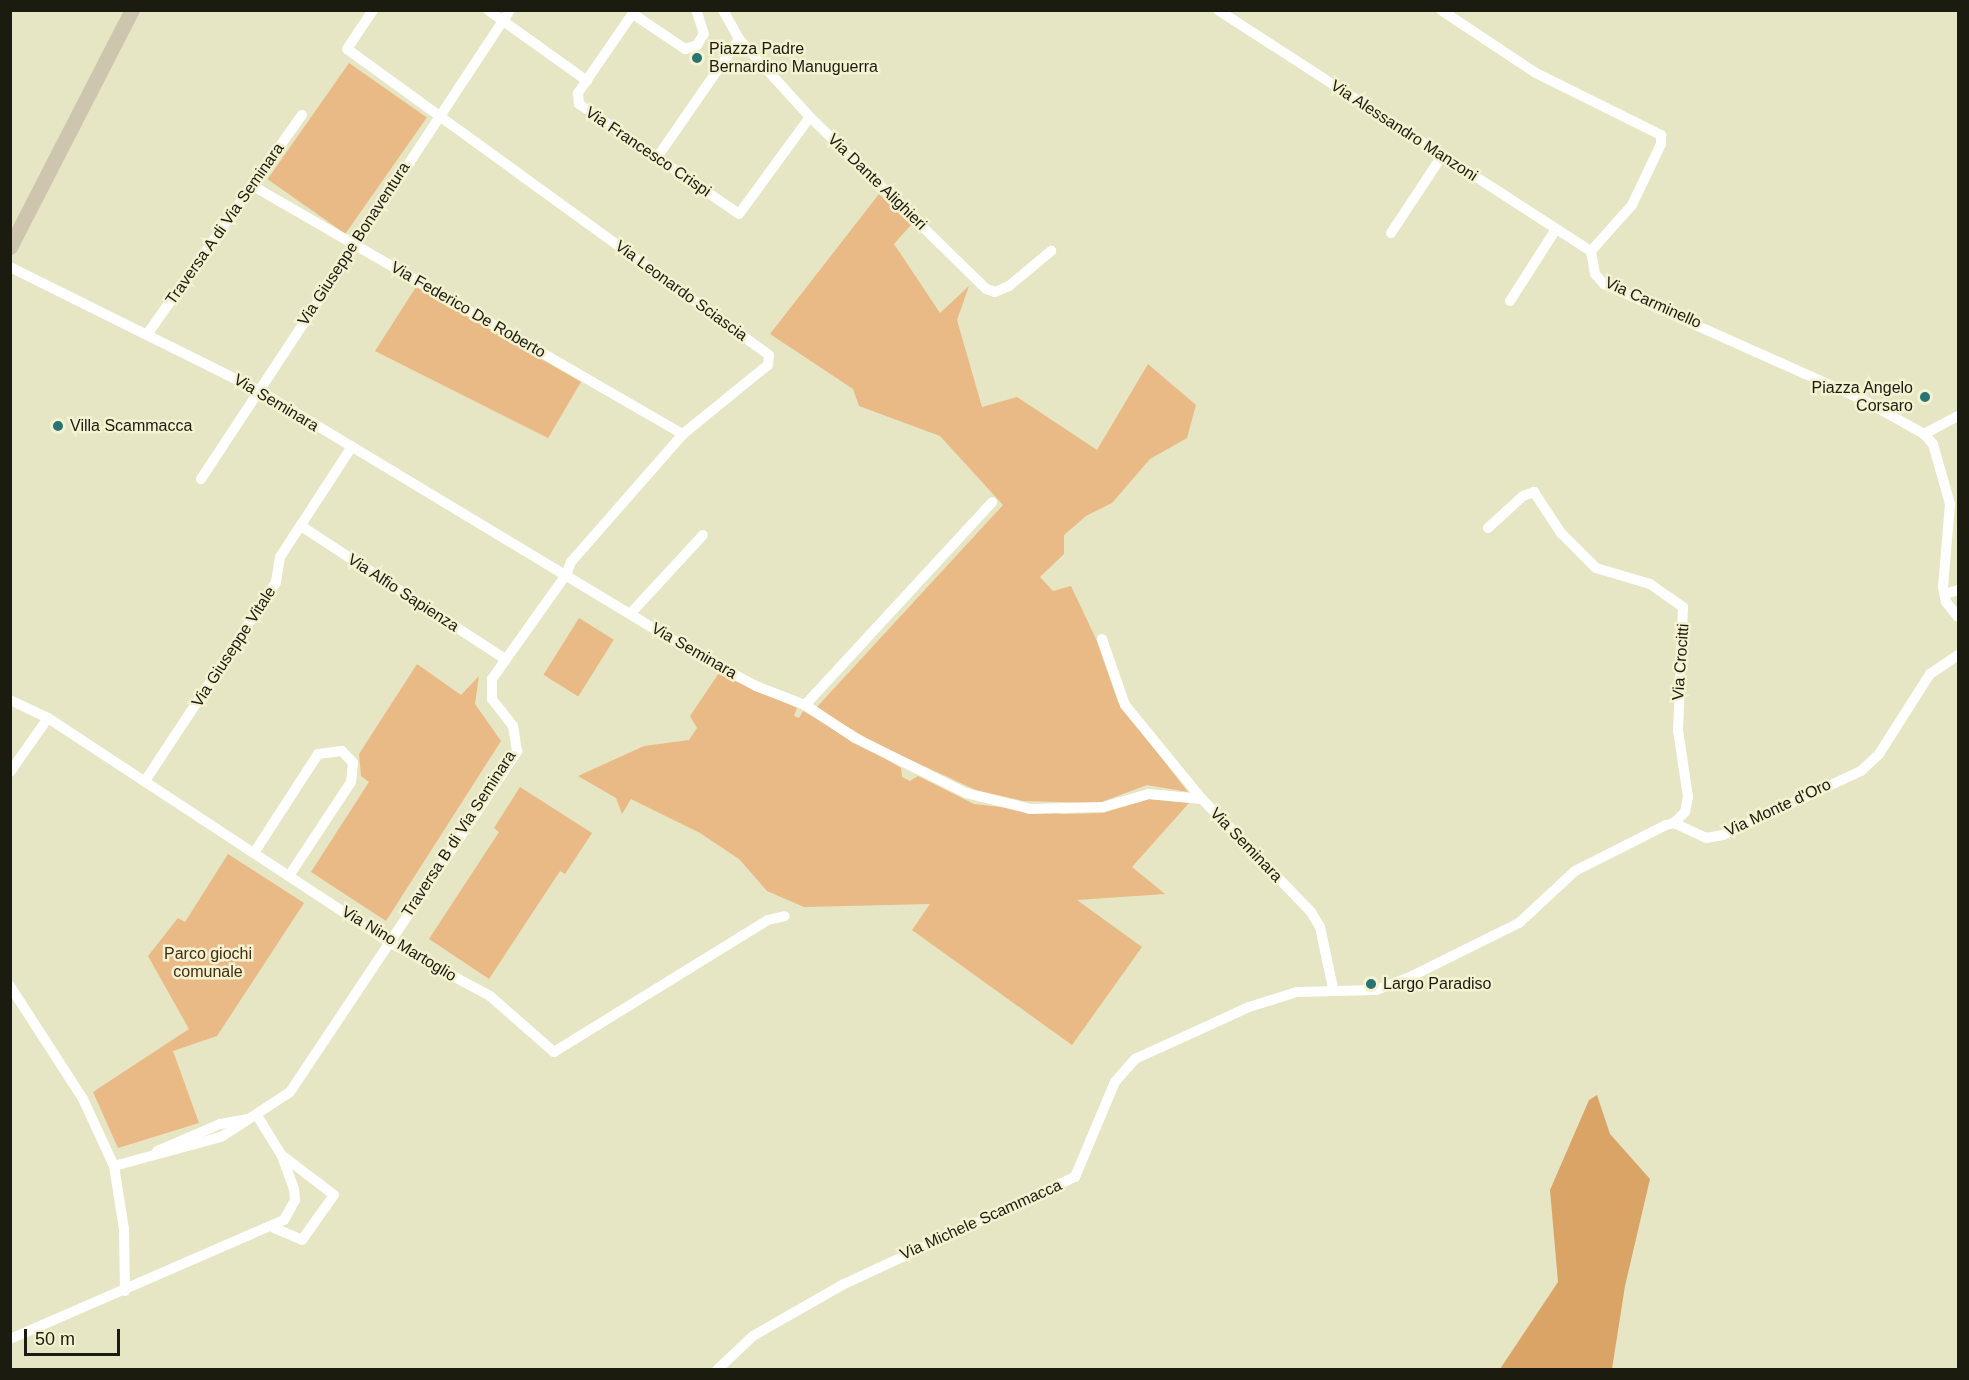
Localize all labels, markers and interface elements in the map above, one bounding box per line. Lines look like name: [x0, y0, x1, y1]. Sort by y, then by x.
place label: Piazza Padre Bernardino Manuguerra: [709, 39, 878, 77]
marker: Piazza Padre Bernardino Manuguerra: [690, 51, 704, 65]
street label: Via Alessandro Manzoni: [1327, 76, 1481, 186]
street label: Via Francesco Crispi: [582, 103, 714, 201]
street label: Via Dante Alighieri: [823, 129, 931, 235]
street label: Traversa A di Via Seminara: [161, 139, 289, 309]
street label: Via Giuseppe Bonaventura: [294, 159, 414, 329]
street label: Via Leonardo Sciascia: [611, 237, 751, 345]
street label: Via Federico De Roberto: [387, 258, 549, 362]
street label: Via Carminello: [1602, 273, 1704, 333]
street label: Via Seminara: [230, 370, 322, 436]
place label: Piazza Angelo Corsaro: [1811, 378, 1913, 416]
marker: Piazza Angelo Corsaro: [1918, 390, 1932, 404]
place label: Villa Scammacca: [70, 416, 192, 436]
marker: Villa Scammacca: [51, 419, 65, 433]
street label: Via Alfio Sapienza: [343, 550, 463, 636]
street label: Via Giuseppe Vitale: [188, 583, 280, 711]
street label: Via Seminara: [648, 619, 740, 683]
street label: Via Crocitti: [1669, 623, 1693, 701]
street label: Traversa B di Via Seminara: [398, 747, 520, 921]
street label: Via Monte d'Oro: [1722, 775, 1834, 841]
street label: Via Seminara: [1206, 804, 1286, 886]
street label: Via Nino Martoglio: [338, 902, 460, 986]
park label: Parco giochi comunale: [164, 944, 252, 982]
place label: Largo Paradiso: [1383, 974, 1492, 994]
marker: Largo Paradiso: [1364, 977, 1378, 991]
street label: Via Michele Scammacca: [897, 1176, 1065, 1264]
scale bar: [27, 1317, 123, 1355]
text: 50 m: [35, 1329, 75, 1349]

